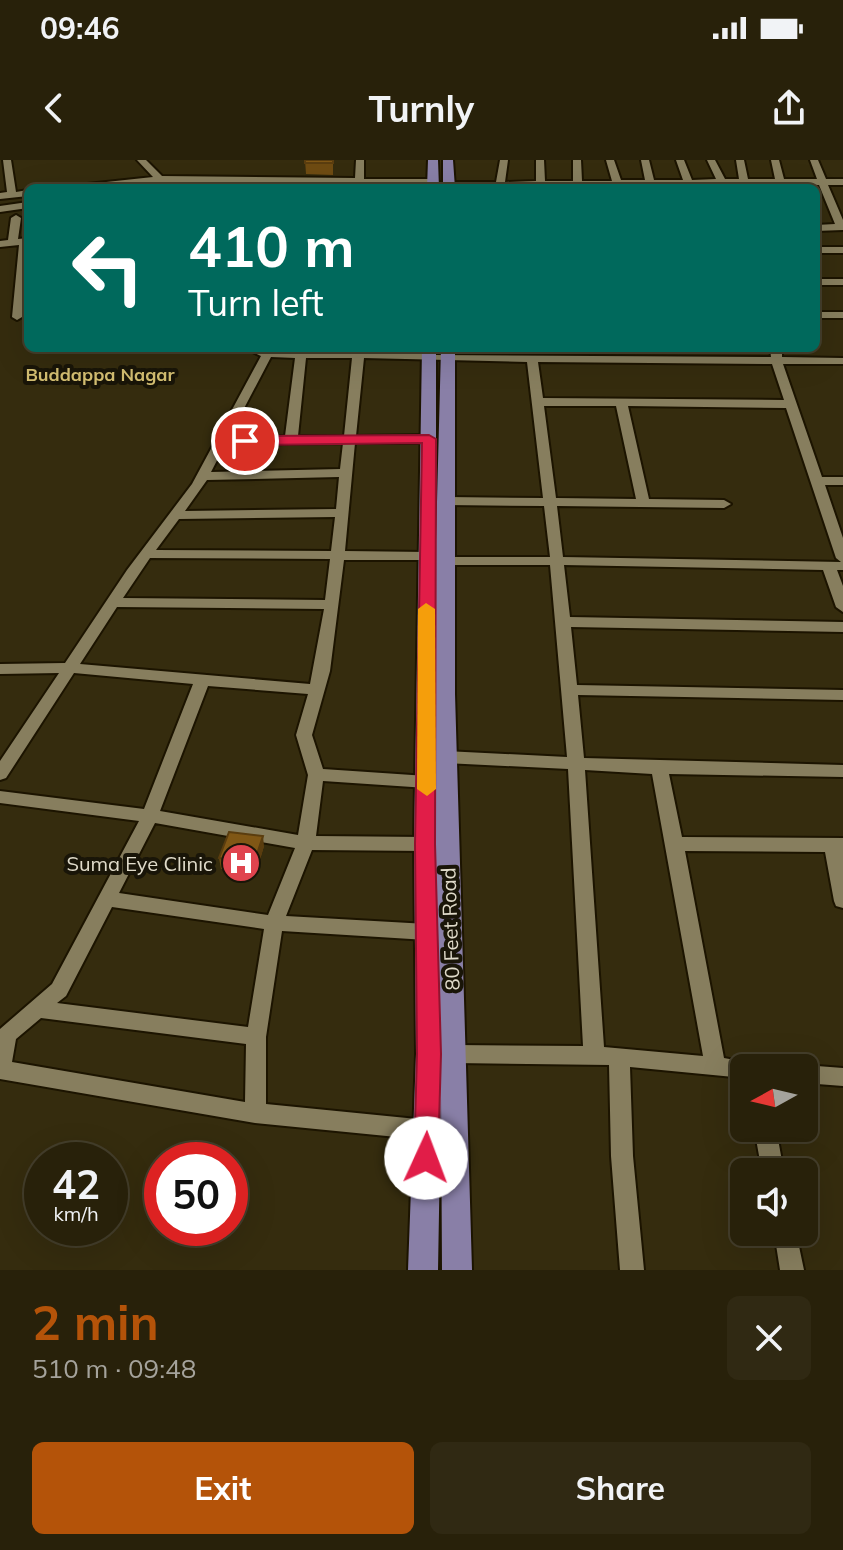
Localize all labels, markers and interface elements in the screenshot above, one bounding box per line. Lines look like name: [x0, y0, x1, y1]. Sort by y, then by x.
text: 09:46: [40, 9, 119, 47]
icon: back: [32, 86, 76, 130]
text: Turnly: [369, 86, 474, 131]
icon: share: [767, 86, 811, 130]
text: 410 m: [188, 211, 355, 281]
icon: left: [56, 216, 160, 320]
text: Turn left: [188, 280, 324, 325]
district label: Buddappa Nagar: [25, 363, 176, 386]
pin: [211, 407, 279, 475]
icon: arrive: [223, 419, 267, 463]
hospital icon: Suma Eye Clinic: [220, 842, 262, 884]
place label: Suma Eye Clinic: [66, 851, 213, 876]
street label: 80 Feet Road: [435, 867, 465, 991]
north arrow: [730, 1054, 818, 1142]
map controls: [730, 1054, 818, 1246]
position arrow: [384, 1116, 468, 1200]
speed limit sign: 50: [144, 1142, 248, 1246]
button: sound: [730, 1158, 818, 1246]
text: 42: [52, 1159, 100, 1209]
text: km/h: [53, 1201, 99, 1226]
text: 2 min: [32, 1292, 159, 1352]
button: close: [727, 1296, 811, 1380]
text: 510 m · 09:48: [32, 1352, 196, 1385]
button: Exit: [32, 1442, 414, 1534]
button: Share: [430, 1442, 811, 1534]

